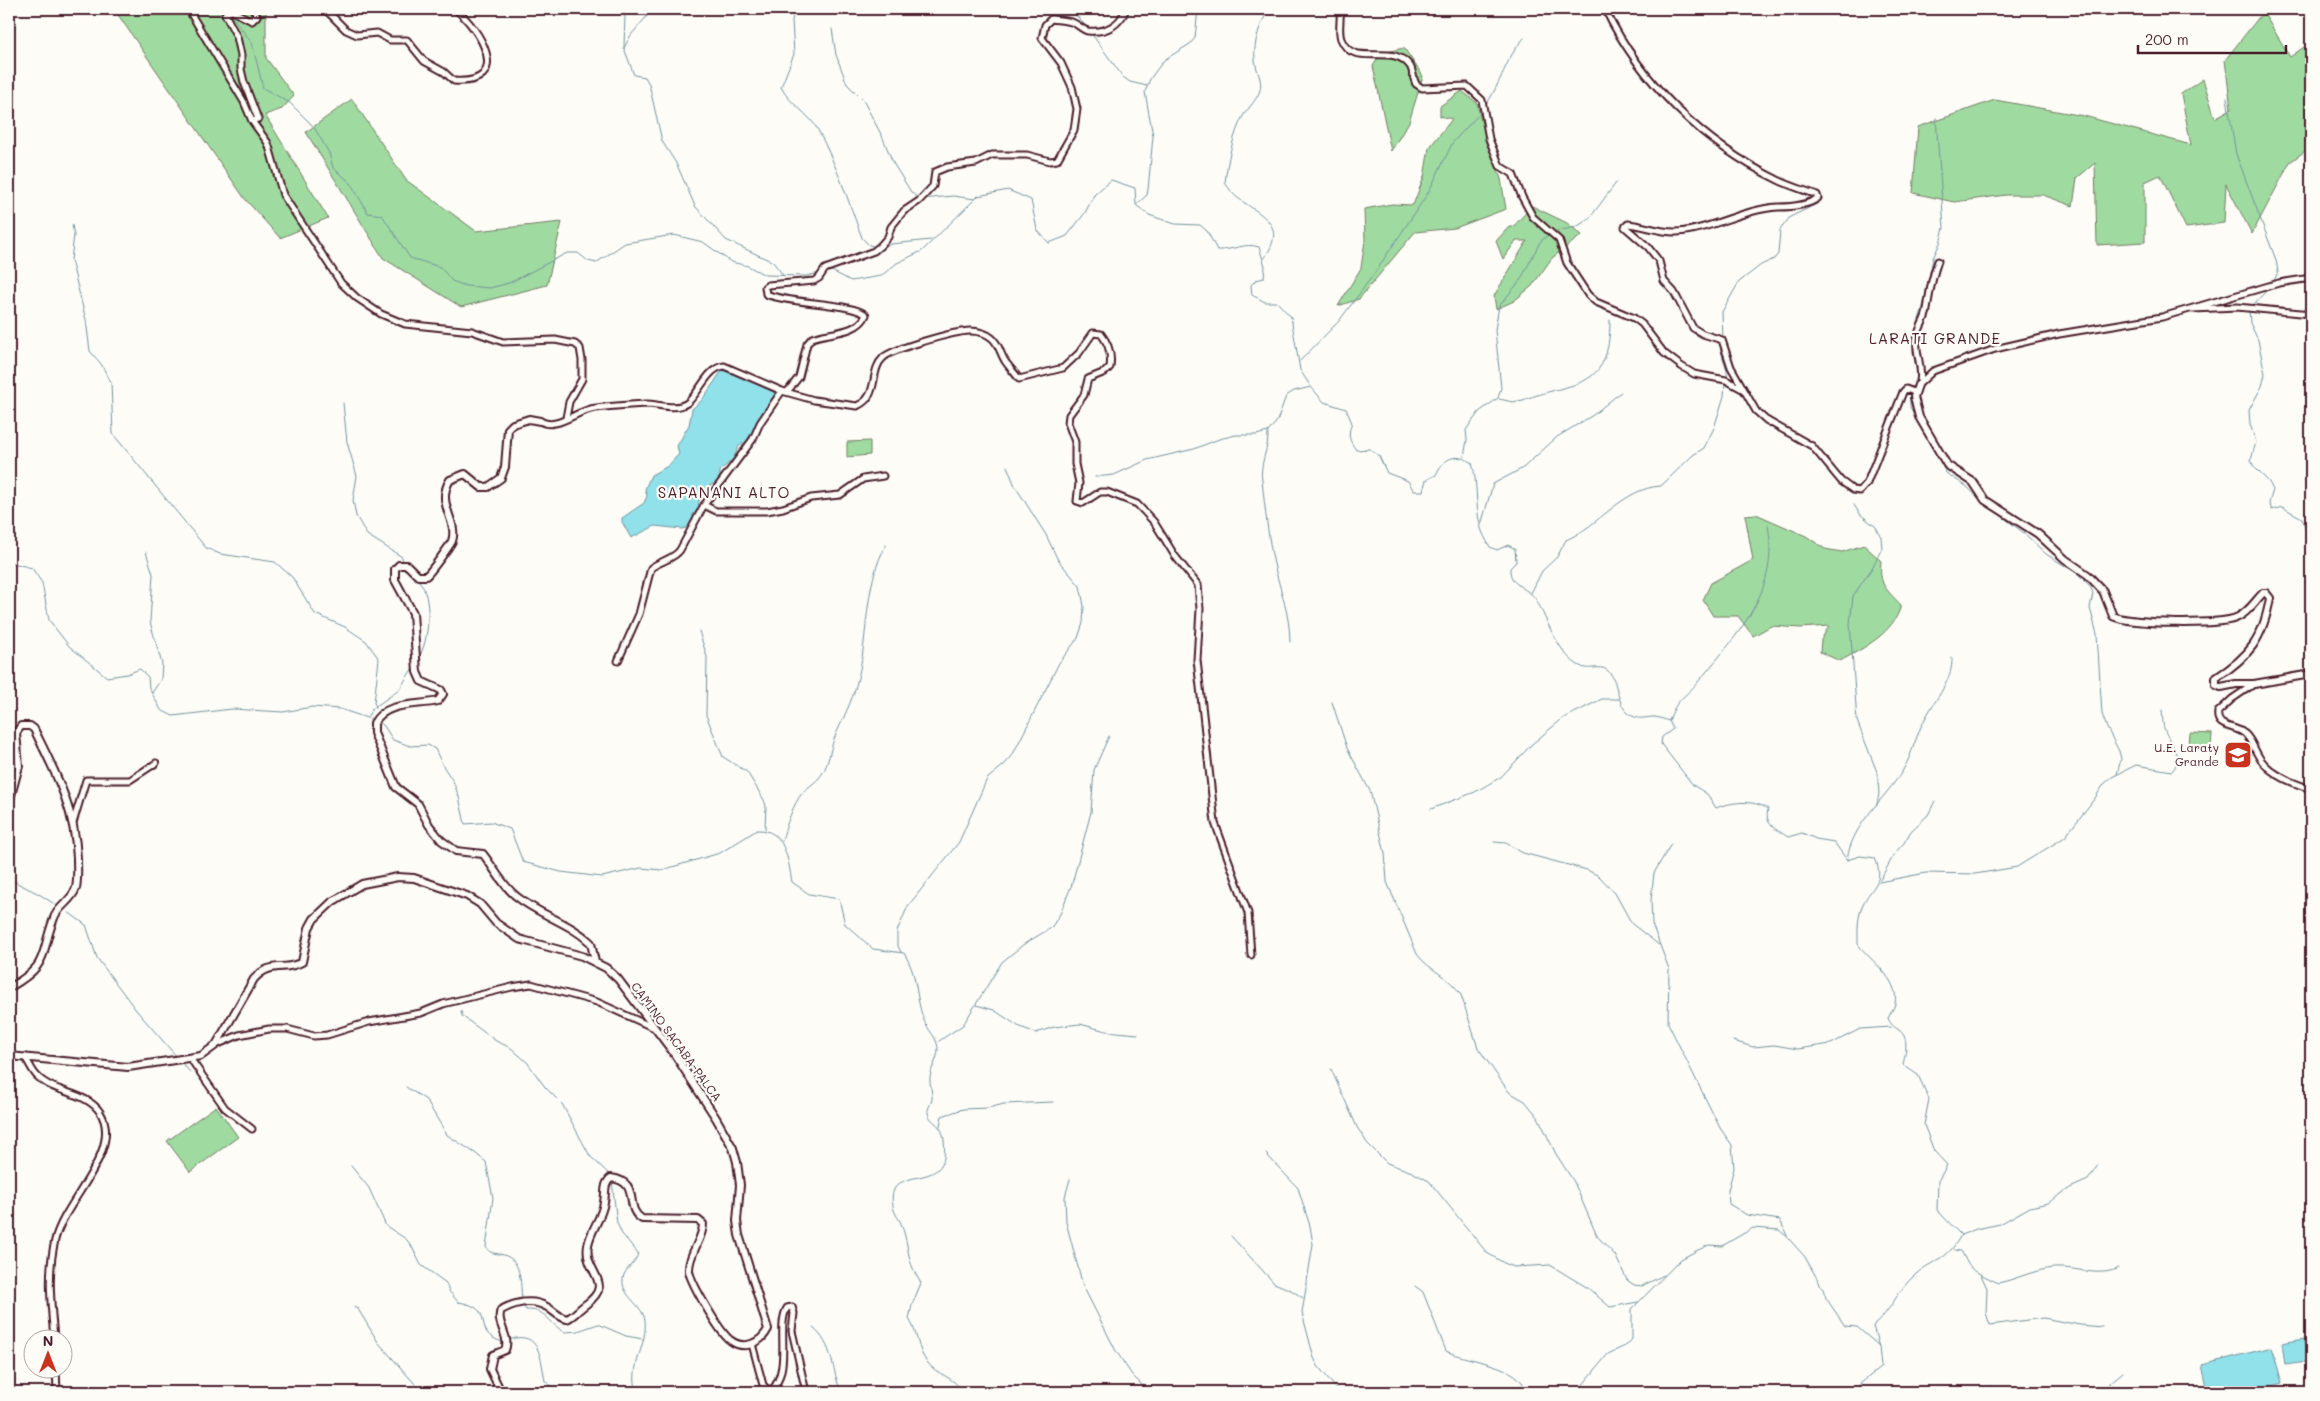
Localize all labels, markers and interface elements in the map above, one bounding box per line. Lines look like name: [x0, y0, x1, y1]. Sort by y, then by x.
scale bar: [2138, 22, 2285, 54]
text: 200 m: [2145, 29, 2189, 49]
district label: LARATI GRANDE: [1869, 328, 2001, 348]
district label: SAPANANI ALTO: [658, 482, 790, 502]
place label: U.E. Laraty Grande: [2154, 739, 2219, 769]
school or university icon: U.E. Laraty Grande: [2223, 740, 2253, 770]
street label: CAMINO SACABA-PALCA: [628, 979, 726, 1104]
north arrow: [22, 1328, 72, 1378]
text: N: [43, 1331, 53, 1350]

